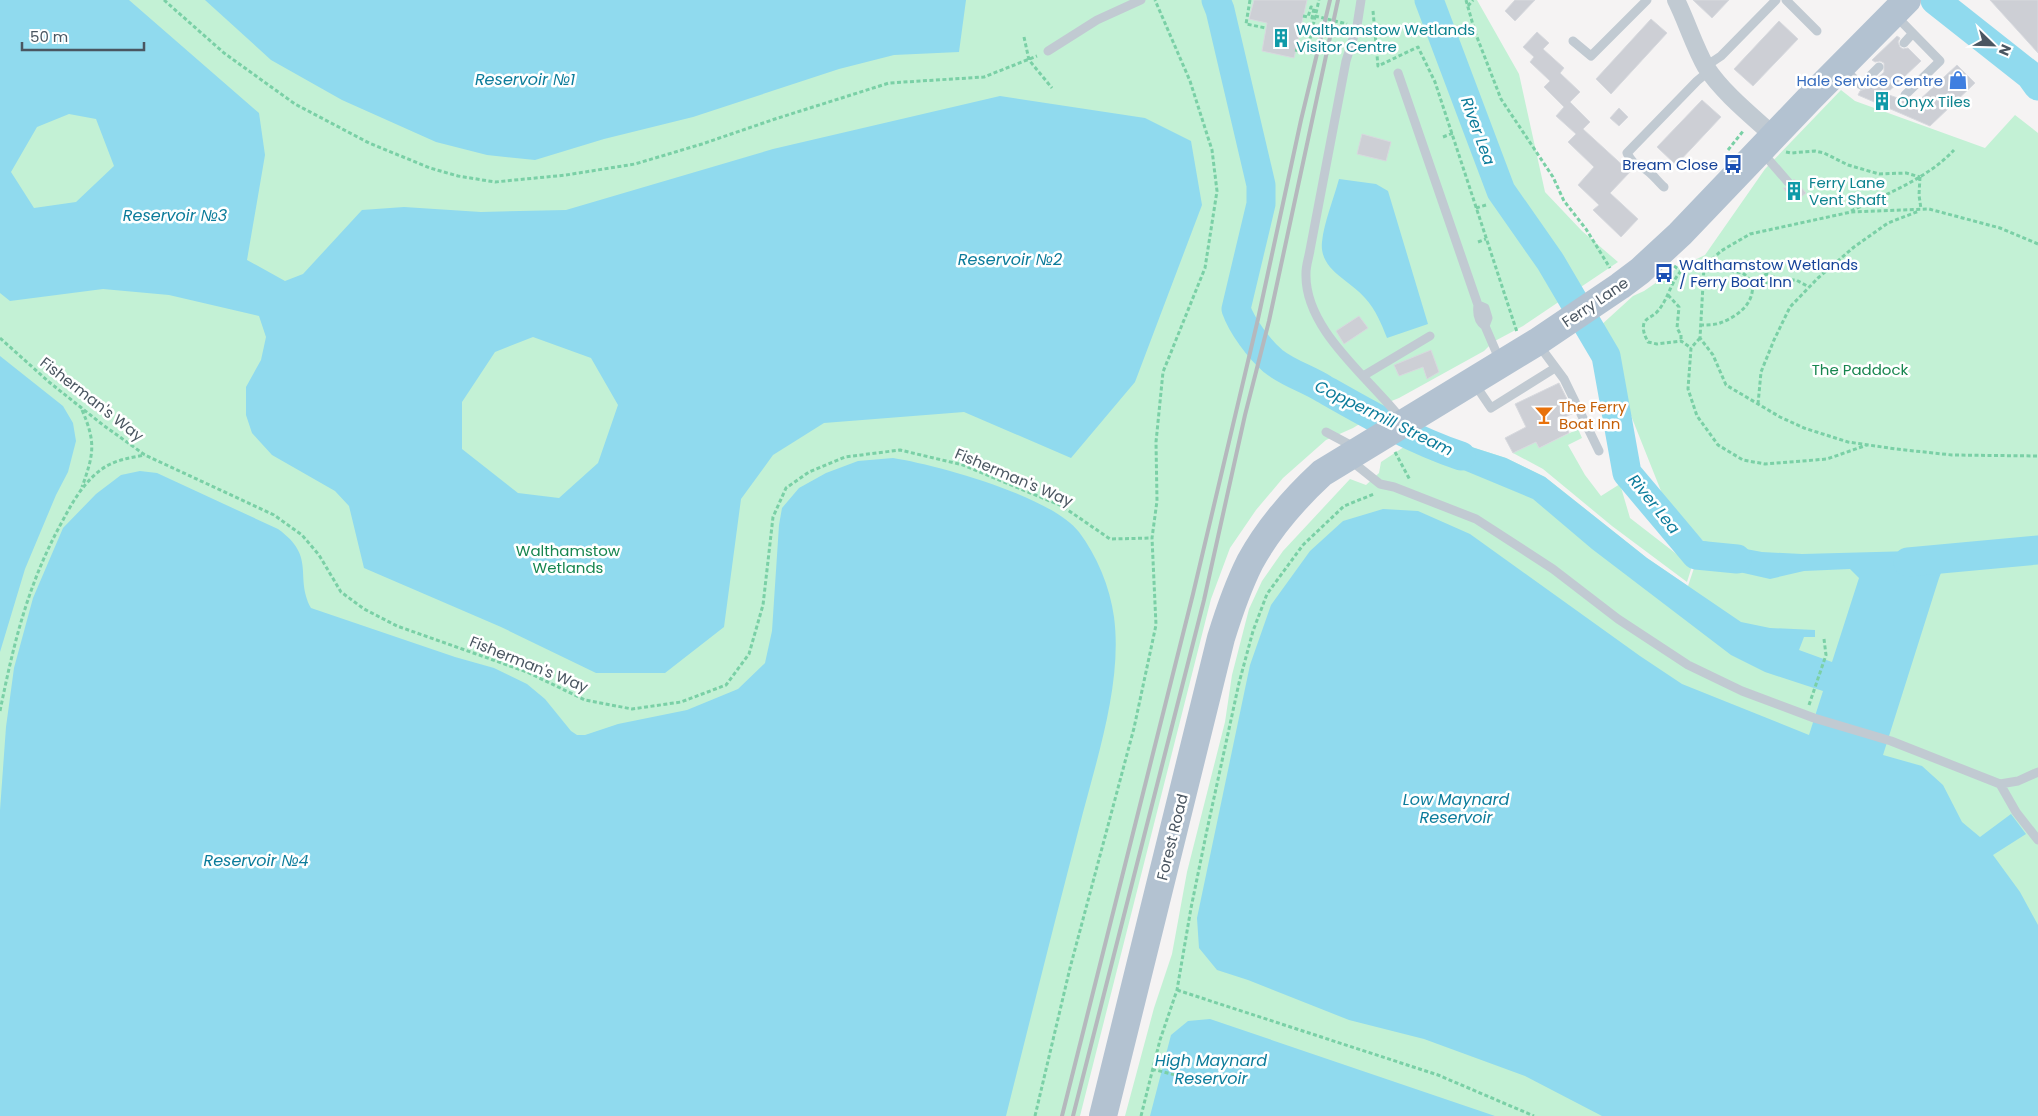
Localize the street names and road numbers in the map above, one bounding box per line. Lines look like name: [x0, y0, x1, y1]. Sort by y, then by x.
street label: Ferry Lane: [1558, 272, 1632, 332]
street label: Fisherman's Way: [36, 352, 149, 446]
street label: Fisherman's Way: [952, 443, 1077, 512]
street label: Fisherman's Way: [467, 631, 592, 698]
street label: Forest Road: [1151, 792, 1193, 882]

